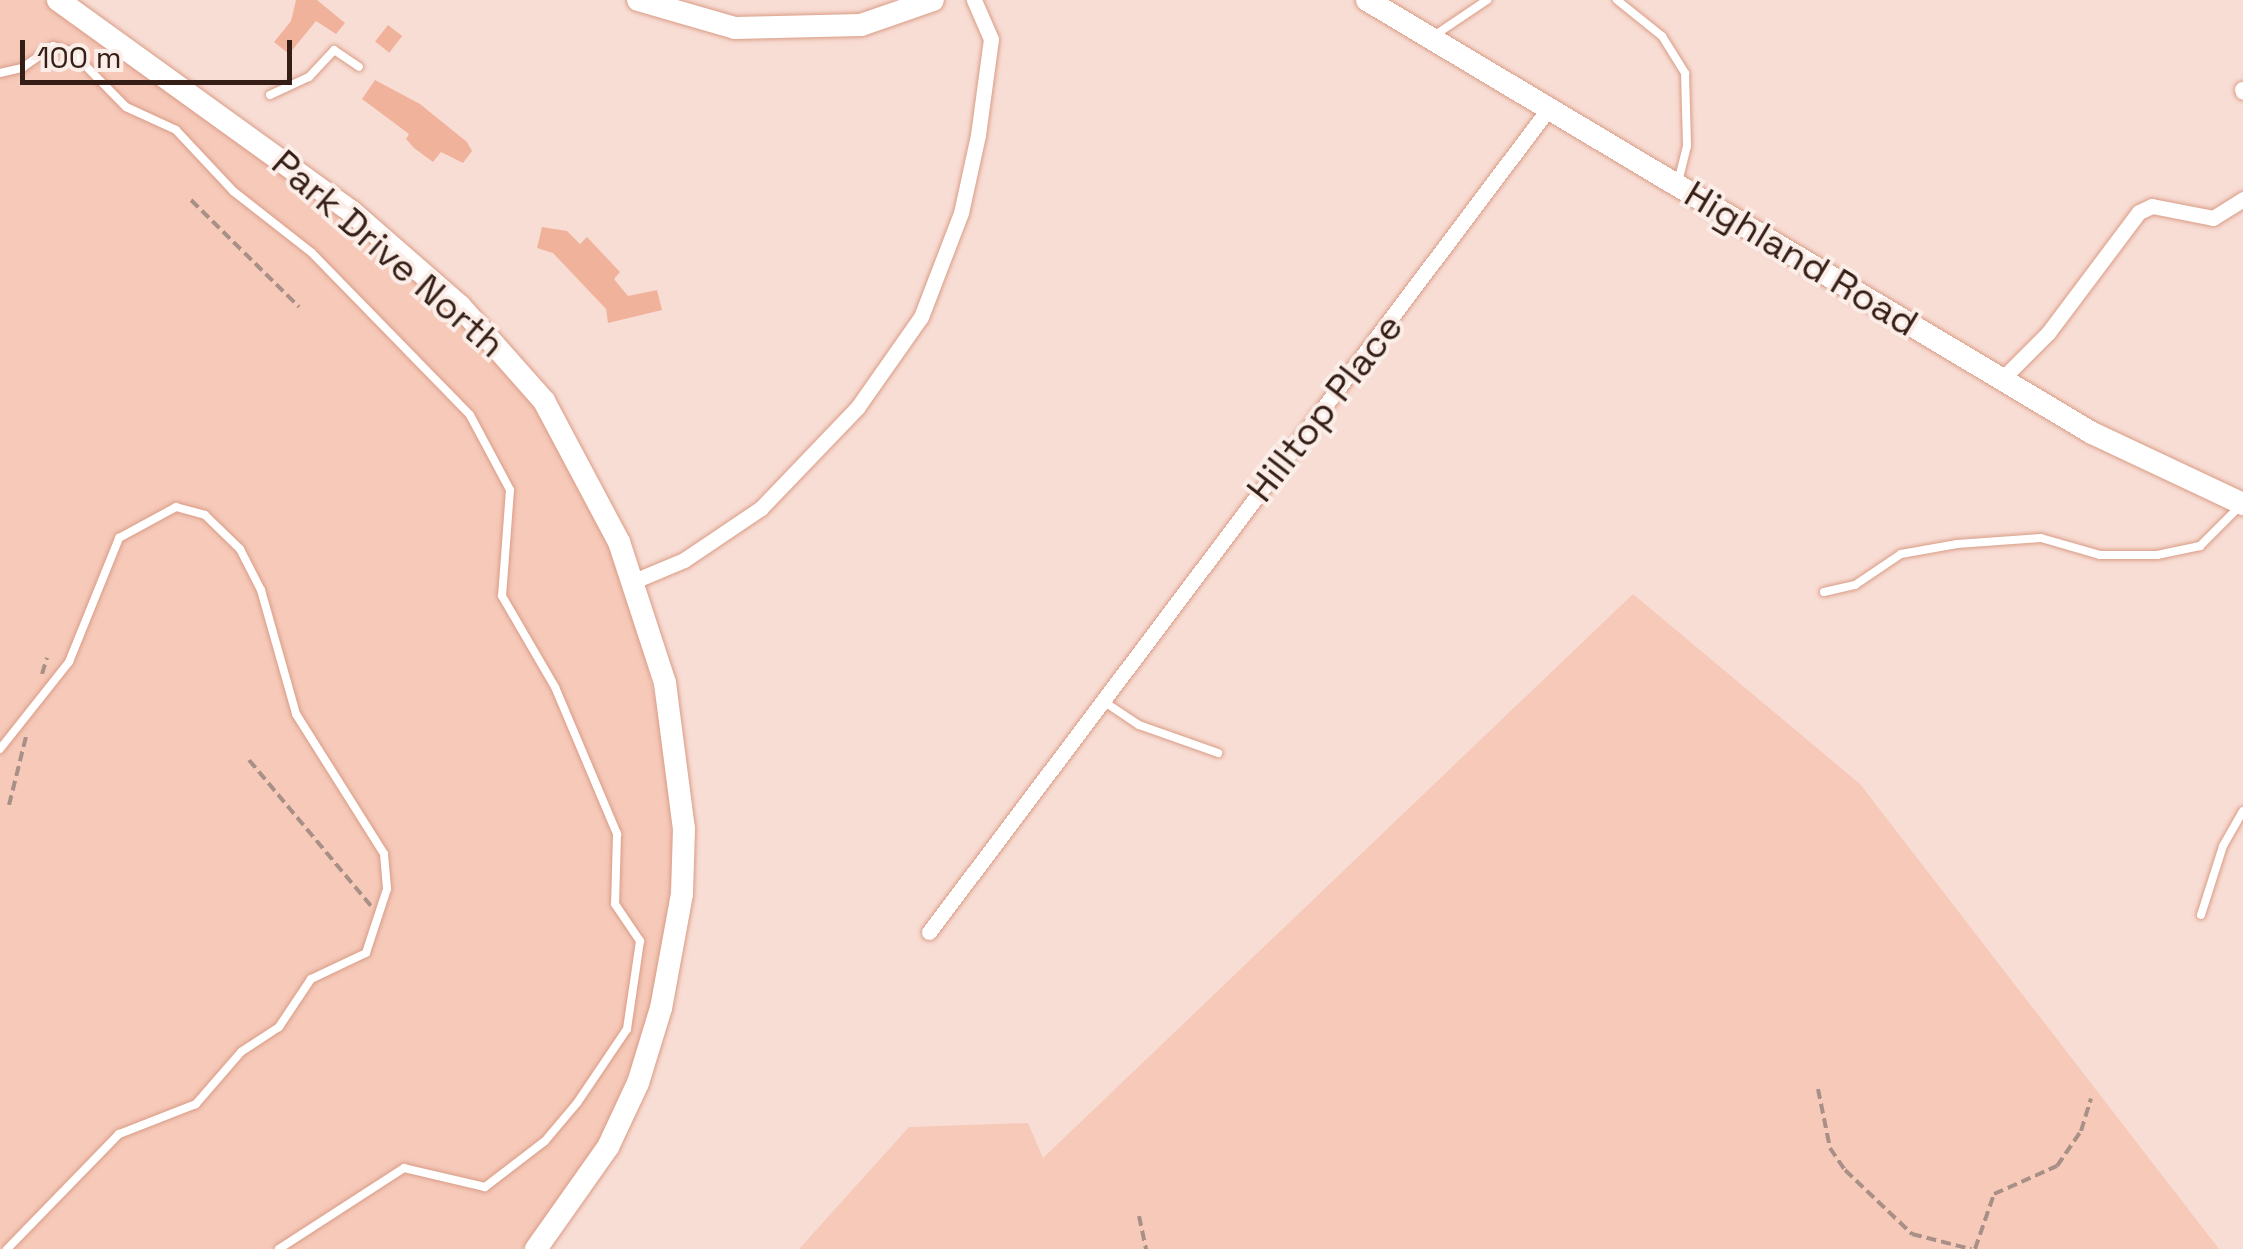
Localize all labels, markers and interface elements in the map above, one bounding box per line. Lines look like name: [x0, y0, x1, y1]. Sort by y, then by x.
scale bar: [25, 20, 298, 82]
text: 100 m: [37, 38, 122, 77]
street label: Park Drive North: [262, 141, 514, 367]
street label: Highland Road: [1676, 172, 1926, 346]
street label: Hilltop Place: [1237, 305, 1413, 511]

